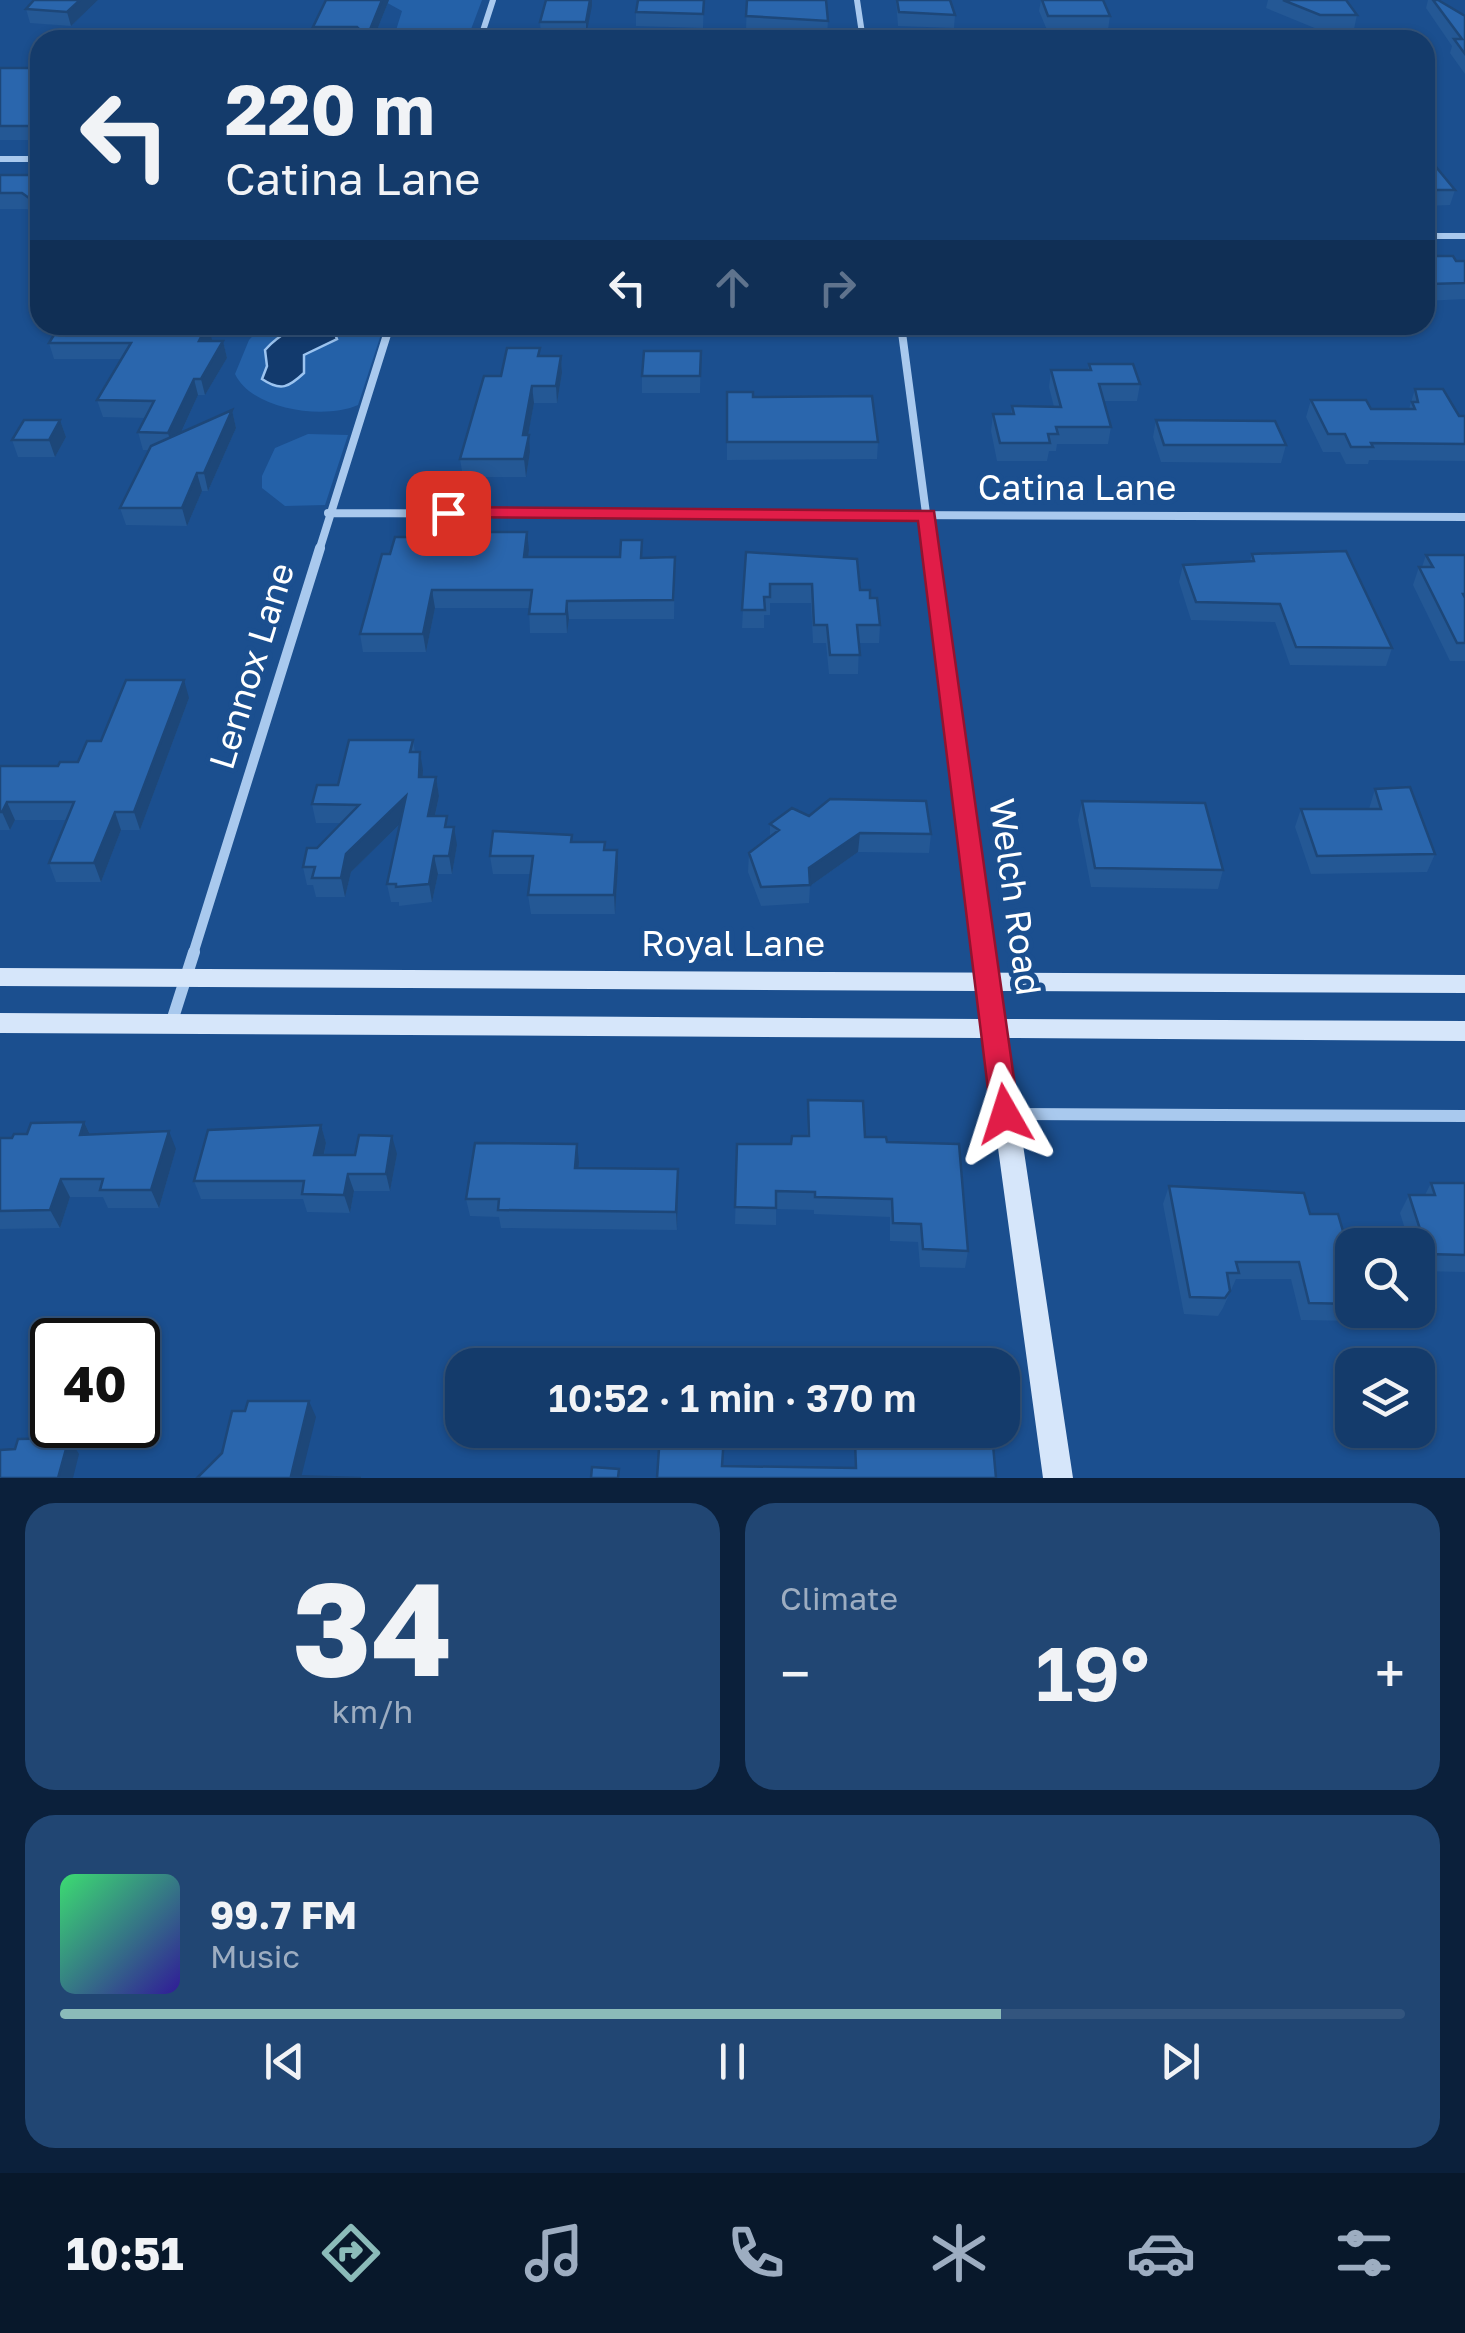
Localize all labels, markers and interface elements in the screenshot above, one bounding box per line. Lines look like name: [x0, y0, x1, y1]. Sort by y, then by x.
text: 220 m: [225, 66, 435, 150]
icon: left: [60, 70, 190, 200]
text: Catina Lane: [225, 151, 480, 205]
icon: left: [600, 260, 655, 315]
icon: ahead: [705, 260, 760, 315]
icon: right: [810, 260, 865, 315]
street label: Catina Lane: [978, 466, 1176, 508]
pin: [406, 471, 491, 556]
icon: arrive: [421, 486, 476, 541]
street label: Lennox Lane: [200, 558, 302, 774]
street label: Welch Road: [981, 796, 1051, 998]
street label: Royal Lane: [641, 922, 825, 964]
position arrow: [953, 1062, 1057, 1166]
map controls: [1335, 1228, 1435, 1448]
button: search: [1335, 1228, 1435, 1328]
speed limit sign: 40: [30, 1318, 160, 1448]
button: layers: [1335, 1348, 1435, 1448]
text: 10:52 · 1 min · 370 m: [549, 1375, 917, 1420]
text: 34: [292, 1549, 453, 1705]
text: Climate: [780, 1579, 898, 1617]
text: 19°: [1036, 1627, 1149, 1718]
text: −: [780, 1640, 810, 1706]
text: +: [1375, 1640, 1405, 1706]
text: km/h: [332, 1692, 413, 1730]
text: 99.7 FM: [210, 1892, 357, 1937]
text: Music: [210, 1937, 300, 1975]
icon: previous: [257, 2034, 312, 2089]
icon: pause: [705, 2034, 760, 2089]
icon: next: [1153, 2034, 1208, 2089]
icon: directions: [316, 2218, 386, 2288]
icon: music: [519, 2218, 589, 2288]
icon: phone: [721, 2218, 791, 2288]
icon: climate: [924, 2218, 994, 2288]
icon: car: [1126, 2218, 1196, 2288]
icon: filters: [1329, 2218, 1399, 2288]
text: 10:51: [66, 2226, 184, 2280]

